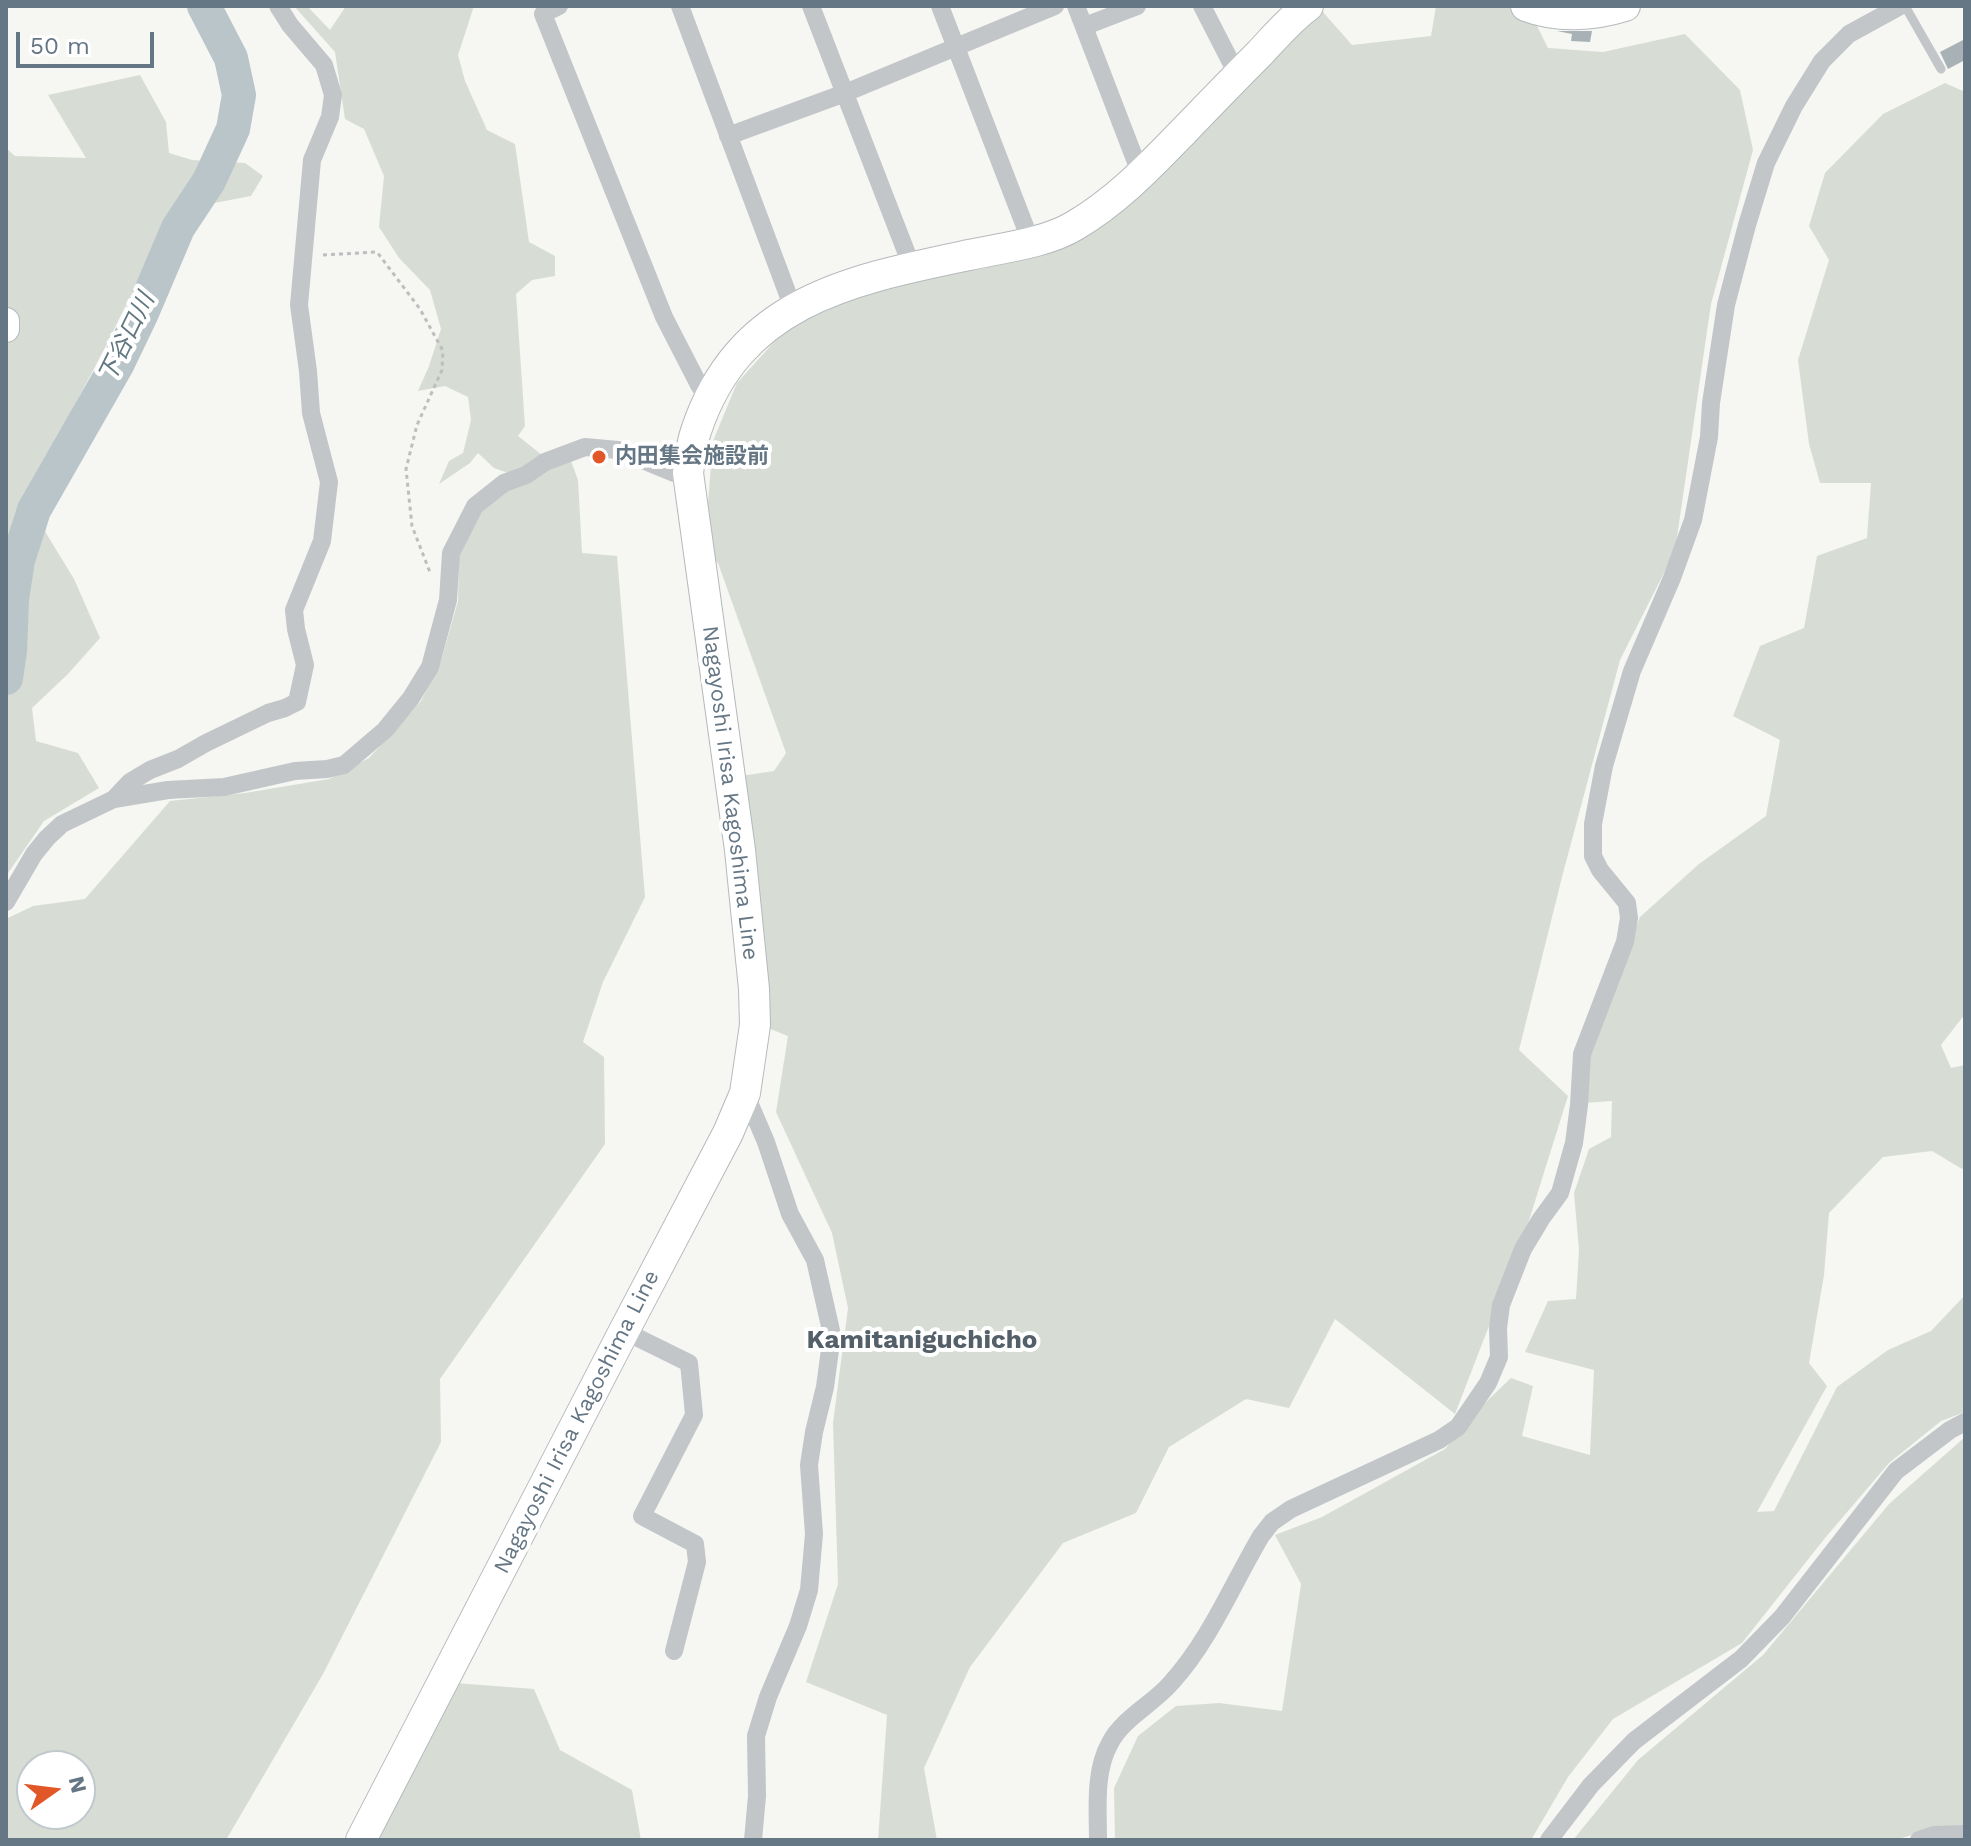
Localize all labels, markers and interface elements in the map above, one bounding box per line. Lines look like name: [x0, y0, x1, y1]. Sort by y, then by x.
scale bar: [20, 16, 158, 66]
text: 50 m: [30, 32, 90, 60]
water label: 下谷口川: [93, 289, 161, 387]
place label: 内田集会施設前: [615, 444, 769, 470]
marker: 内田集会施設前: [590, 448, 608, 466]
street label: Nagayoshi Irisa Kagoshima Line: [696, 624, 764, 962]
street label: Nagayoshi Irisa Kagoshima Line: [489, 1266, 665, 1578]
district label: Kamitaniguchicho: [807, 1324, 1037, 1356]
north arrow: [16, 1750, 96, 1830]
text: N: [64, 1774, 92, 1795]

